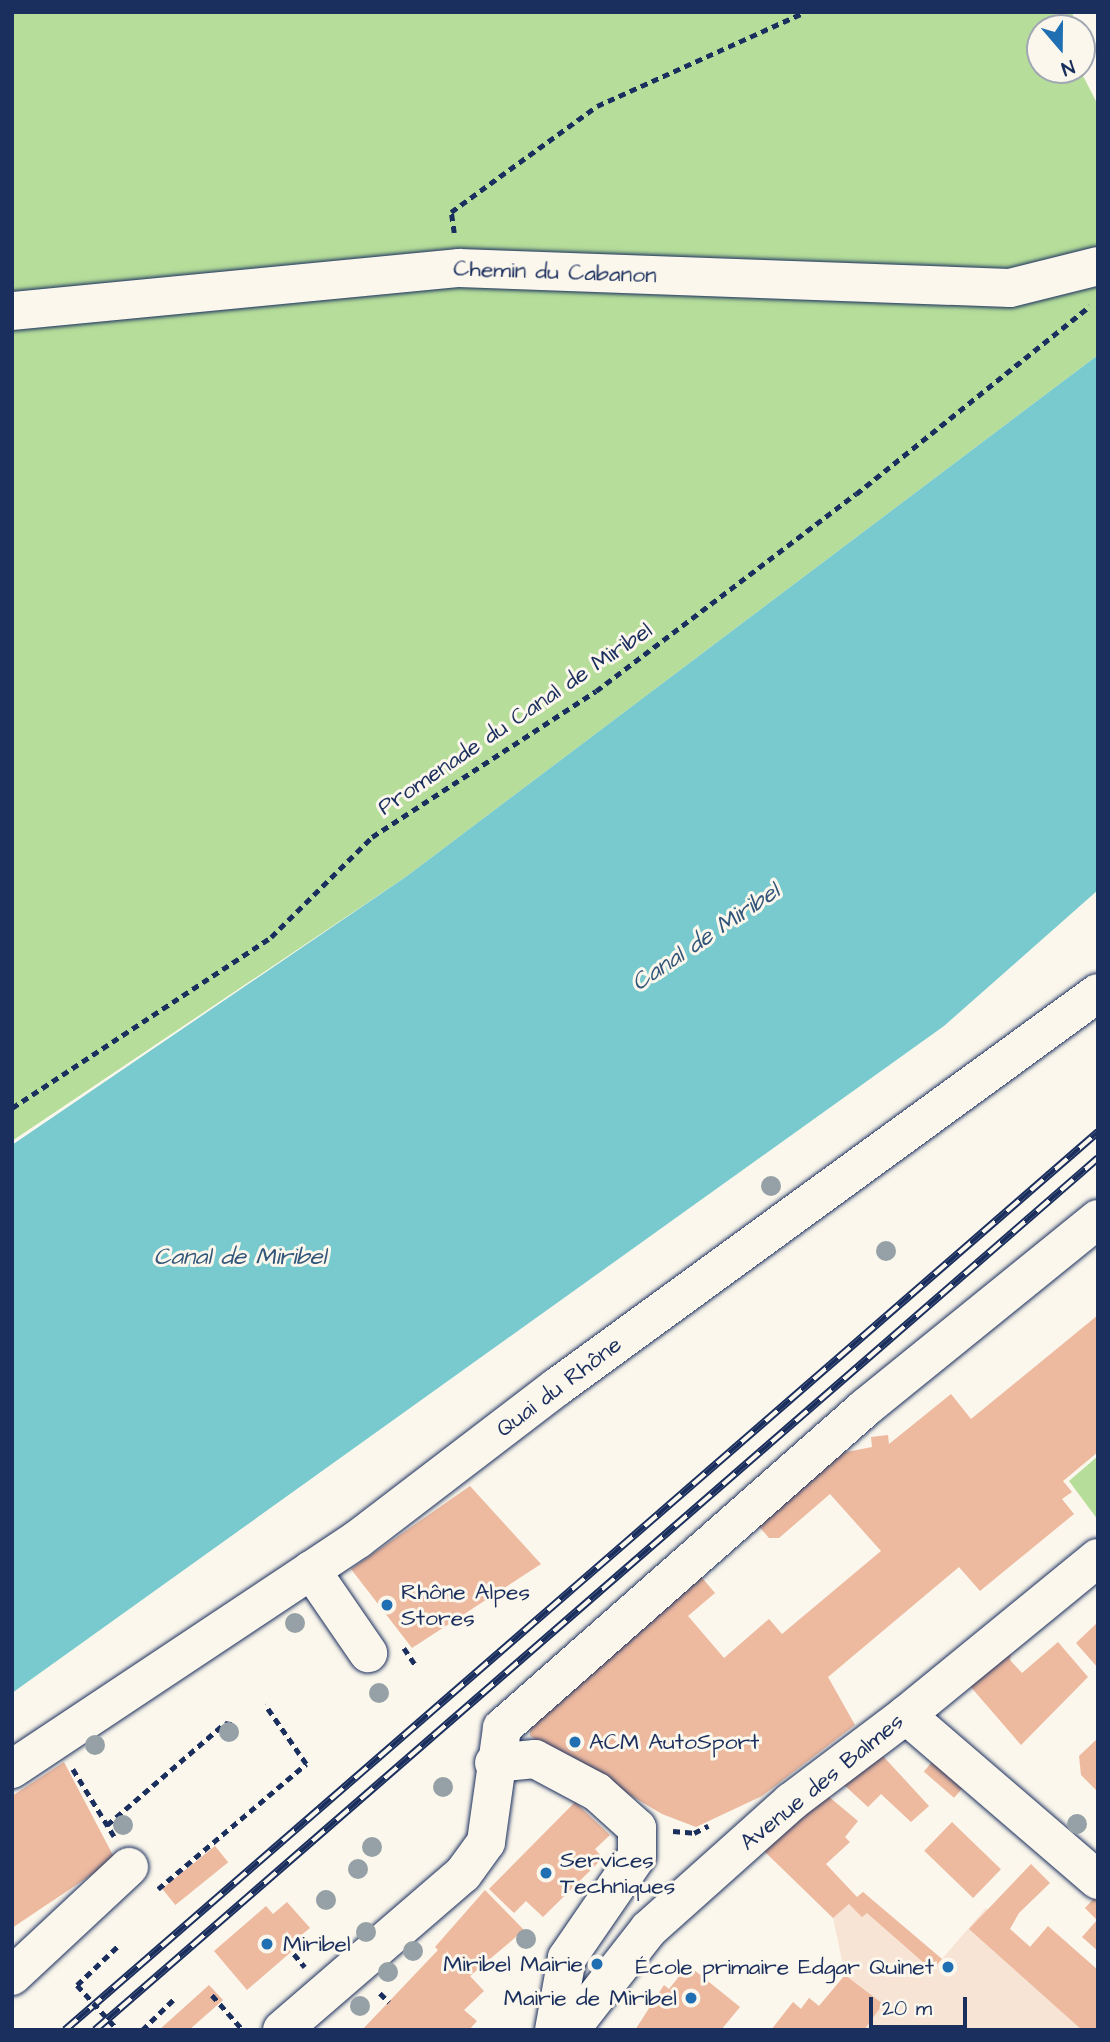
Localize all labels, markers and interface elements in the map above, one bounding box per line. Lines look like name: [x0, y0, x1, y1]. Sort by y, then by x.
north arrow: [1026, 14, 1096, 84]
text: N: [1057, 53, 1078, 82]
street label: Chemin du Cabanon: [453, 255, 657, 289]
street label: Promenade du Canal de Miribel: [373, 617, 657, 821]
water label: Canal de Miribel: [627, 878, 785, 998]
water label: Canal de Miribel: [154, 1244, 326, 1272]
street label: Quai du Rhône: [491, 1331, 627, 1443]
place label: Rhône Alpes Stores: [401, 1578, 530, 1632]
marker: Rhône Alpes Stores: [379, 1597, 395, 1613]
street label: Avenue des Balmes: [735, 1708, 909, 1856]
place label: ACM AutoSport: [589, 1728, 759, 1756]
marker: ACM AutoSport: [567, 1734, 583, 1750]
place label: Services Techniques: [560, 1846, 675, 1900]
marker: Services Techniques: [538, 1865, 554, 1881]
place label: Miribel: [283, 1930, 351, 1958]
marker: Miribel: [257, 1934, 277, 1954]
place label: Miribel Mairie: [443, 1950, 583, 1978]
place label: École primaire Edgar Quinet: [636, 1953, 934, 1981]
marker: Miribel Mairie: [589, 1956, 605, 1972]
marker: École primaire Edgar Quinet: [940, 1959, 956, 1975]
scale bar: [872, 1982, 970, 2026]
place label: Mairie de Miribel: [504, 1984, 677, 2012]
marker: Mairie de Miribel: [683, 1990, 699, 2006]
text: 20 m: [882, 1994, 932, 2023]

